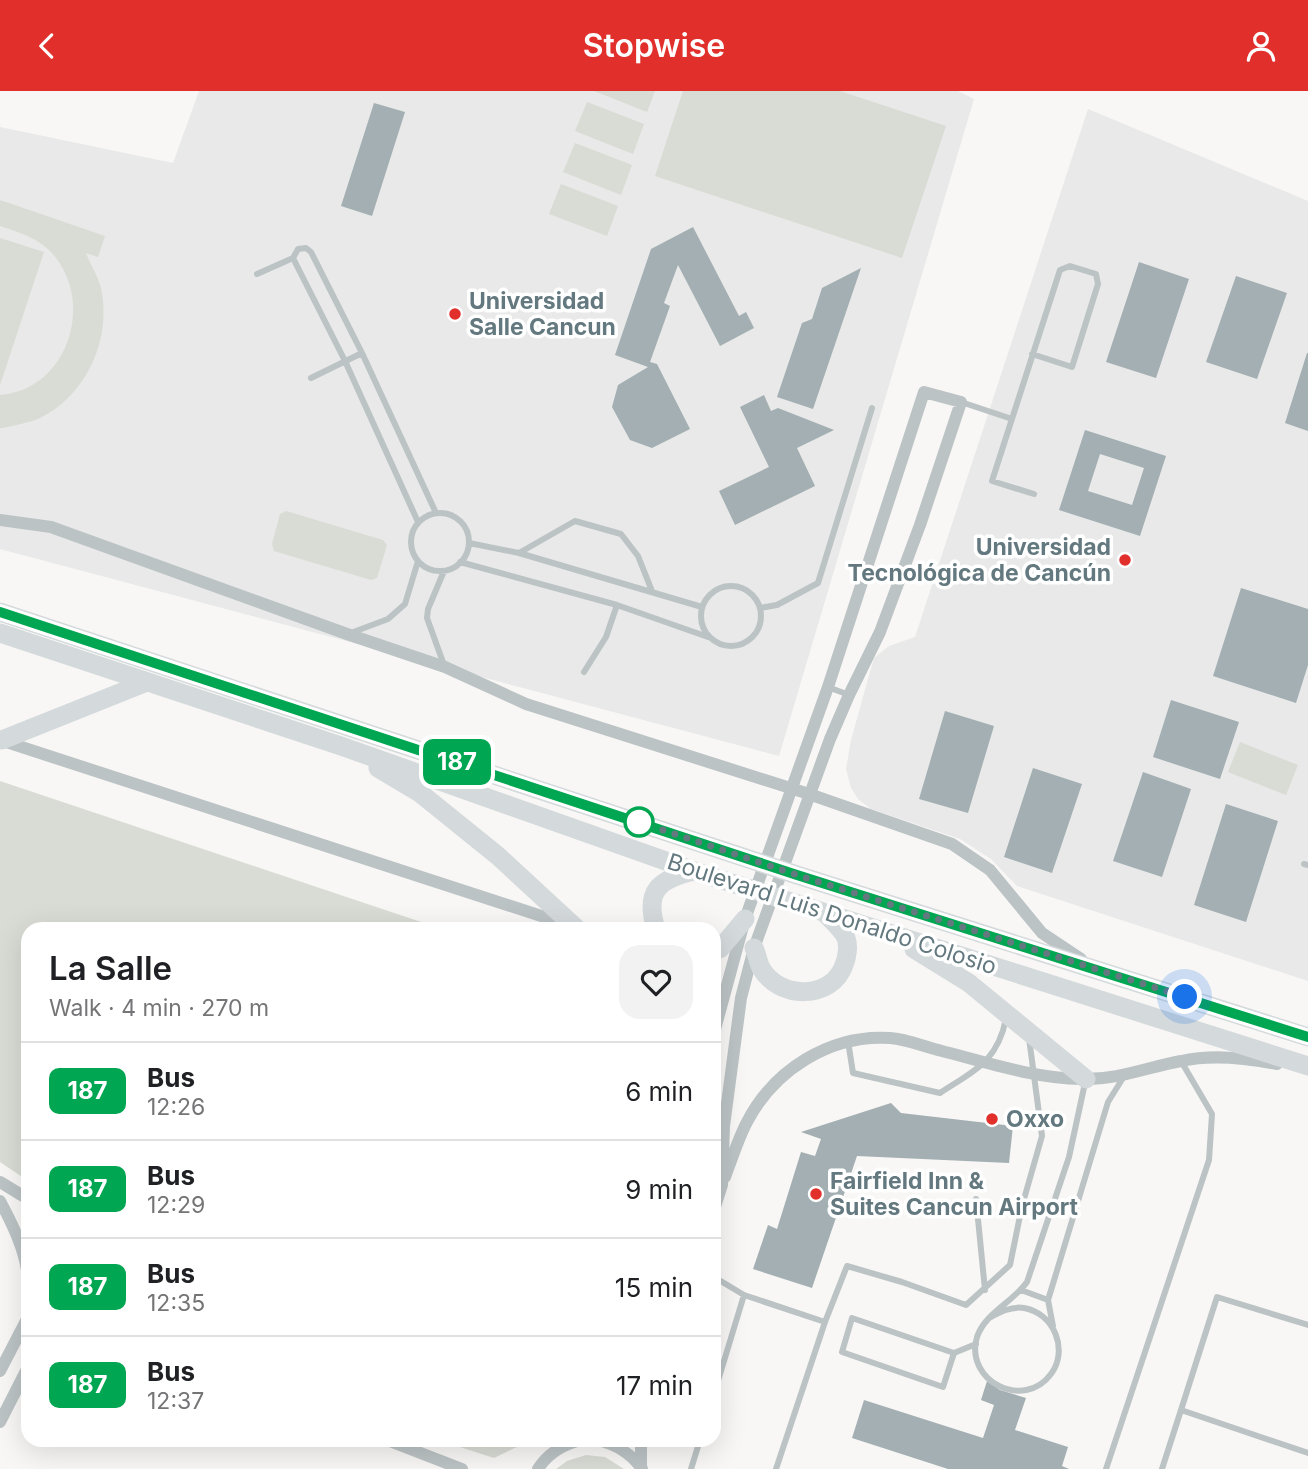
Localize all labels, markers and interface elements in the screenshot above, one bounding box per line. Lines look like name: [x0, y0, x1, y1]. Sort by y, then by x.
text: Stopwise: [583, 26, 725, 65]
icon: back: [28, 27, 66, 65]
icon: person: [1242, 27, 1280, 65]
place label: Universidad Salle Cancun: [469, 287, 616, 341]
marker: Universidad Salle Cancun: [447, 306, 463, 322]
place label: Universidad Tecnológica de Cancún: [848, 533, 1111, 587]
marker: Universidad Tecnológica de Cancún: [1117, 552, 1133, 568]
line badge: 187: [417, 739, 497, 785]
text: 187: [437, 747, 477, 776]
unlabelled marker: [624, 807, 654, 837]
street label: Boulevard Luis Donaldo Colosio: [664, 847, 1000, 981]
button: heart: [619, 945, 693, 1019]
text: La Salle: [49, 948, 172, 988]
your location: [1167, 979, 1202, 1014]
text: Walk · 4 min · 270 m: [49, 994, 269, 1022]
text: Bus: [147, 1062, 195, 1093]
text: 187: [68, 1076, 107, 1105]
text: 6 min: [625, 1076, 693, 1107]
text: 12:26: [147, 1093, 205, 1121]
place label: Oxxo: [1006, 1105, 1064, 1133]
marker: Oxxo: [984, 1111, 1000, 1127]
text: Bus: [147, 1160, 195, 1191]
place label: Fairfield Inn & Suites Cancun Airport: [830, 1167, 1079, 1221]
text: 187: [68, 1174, 107, 1203]
text: 9 min: [625, 1174, 693, 1205]
marker: Fairfield Inn & Suites Cancun Airport: [808, 1186, 824, 1202]
text: 12:29: [147, 1191, 205, 1219]
text: Bus: [147, 1258, 195, 1289]
text: 187: [68, 1272, 107, 1301]
text: 15 min: [615, 1272, 693, 1303]
text: 12:35: [147, 1289, 205, 1317]
text: Bus: [147, 1356, 195, 1387]
text: 187: [68, 1370, 107, 1399]
text: 17 min: [616, 1370, 693, 1401]
text: 12:37: [147, 1387, 204, 1415]

